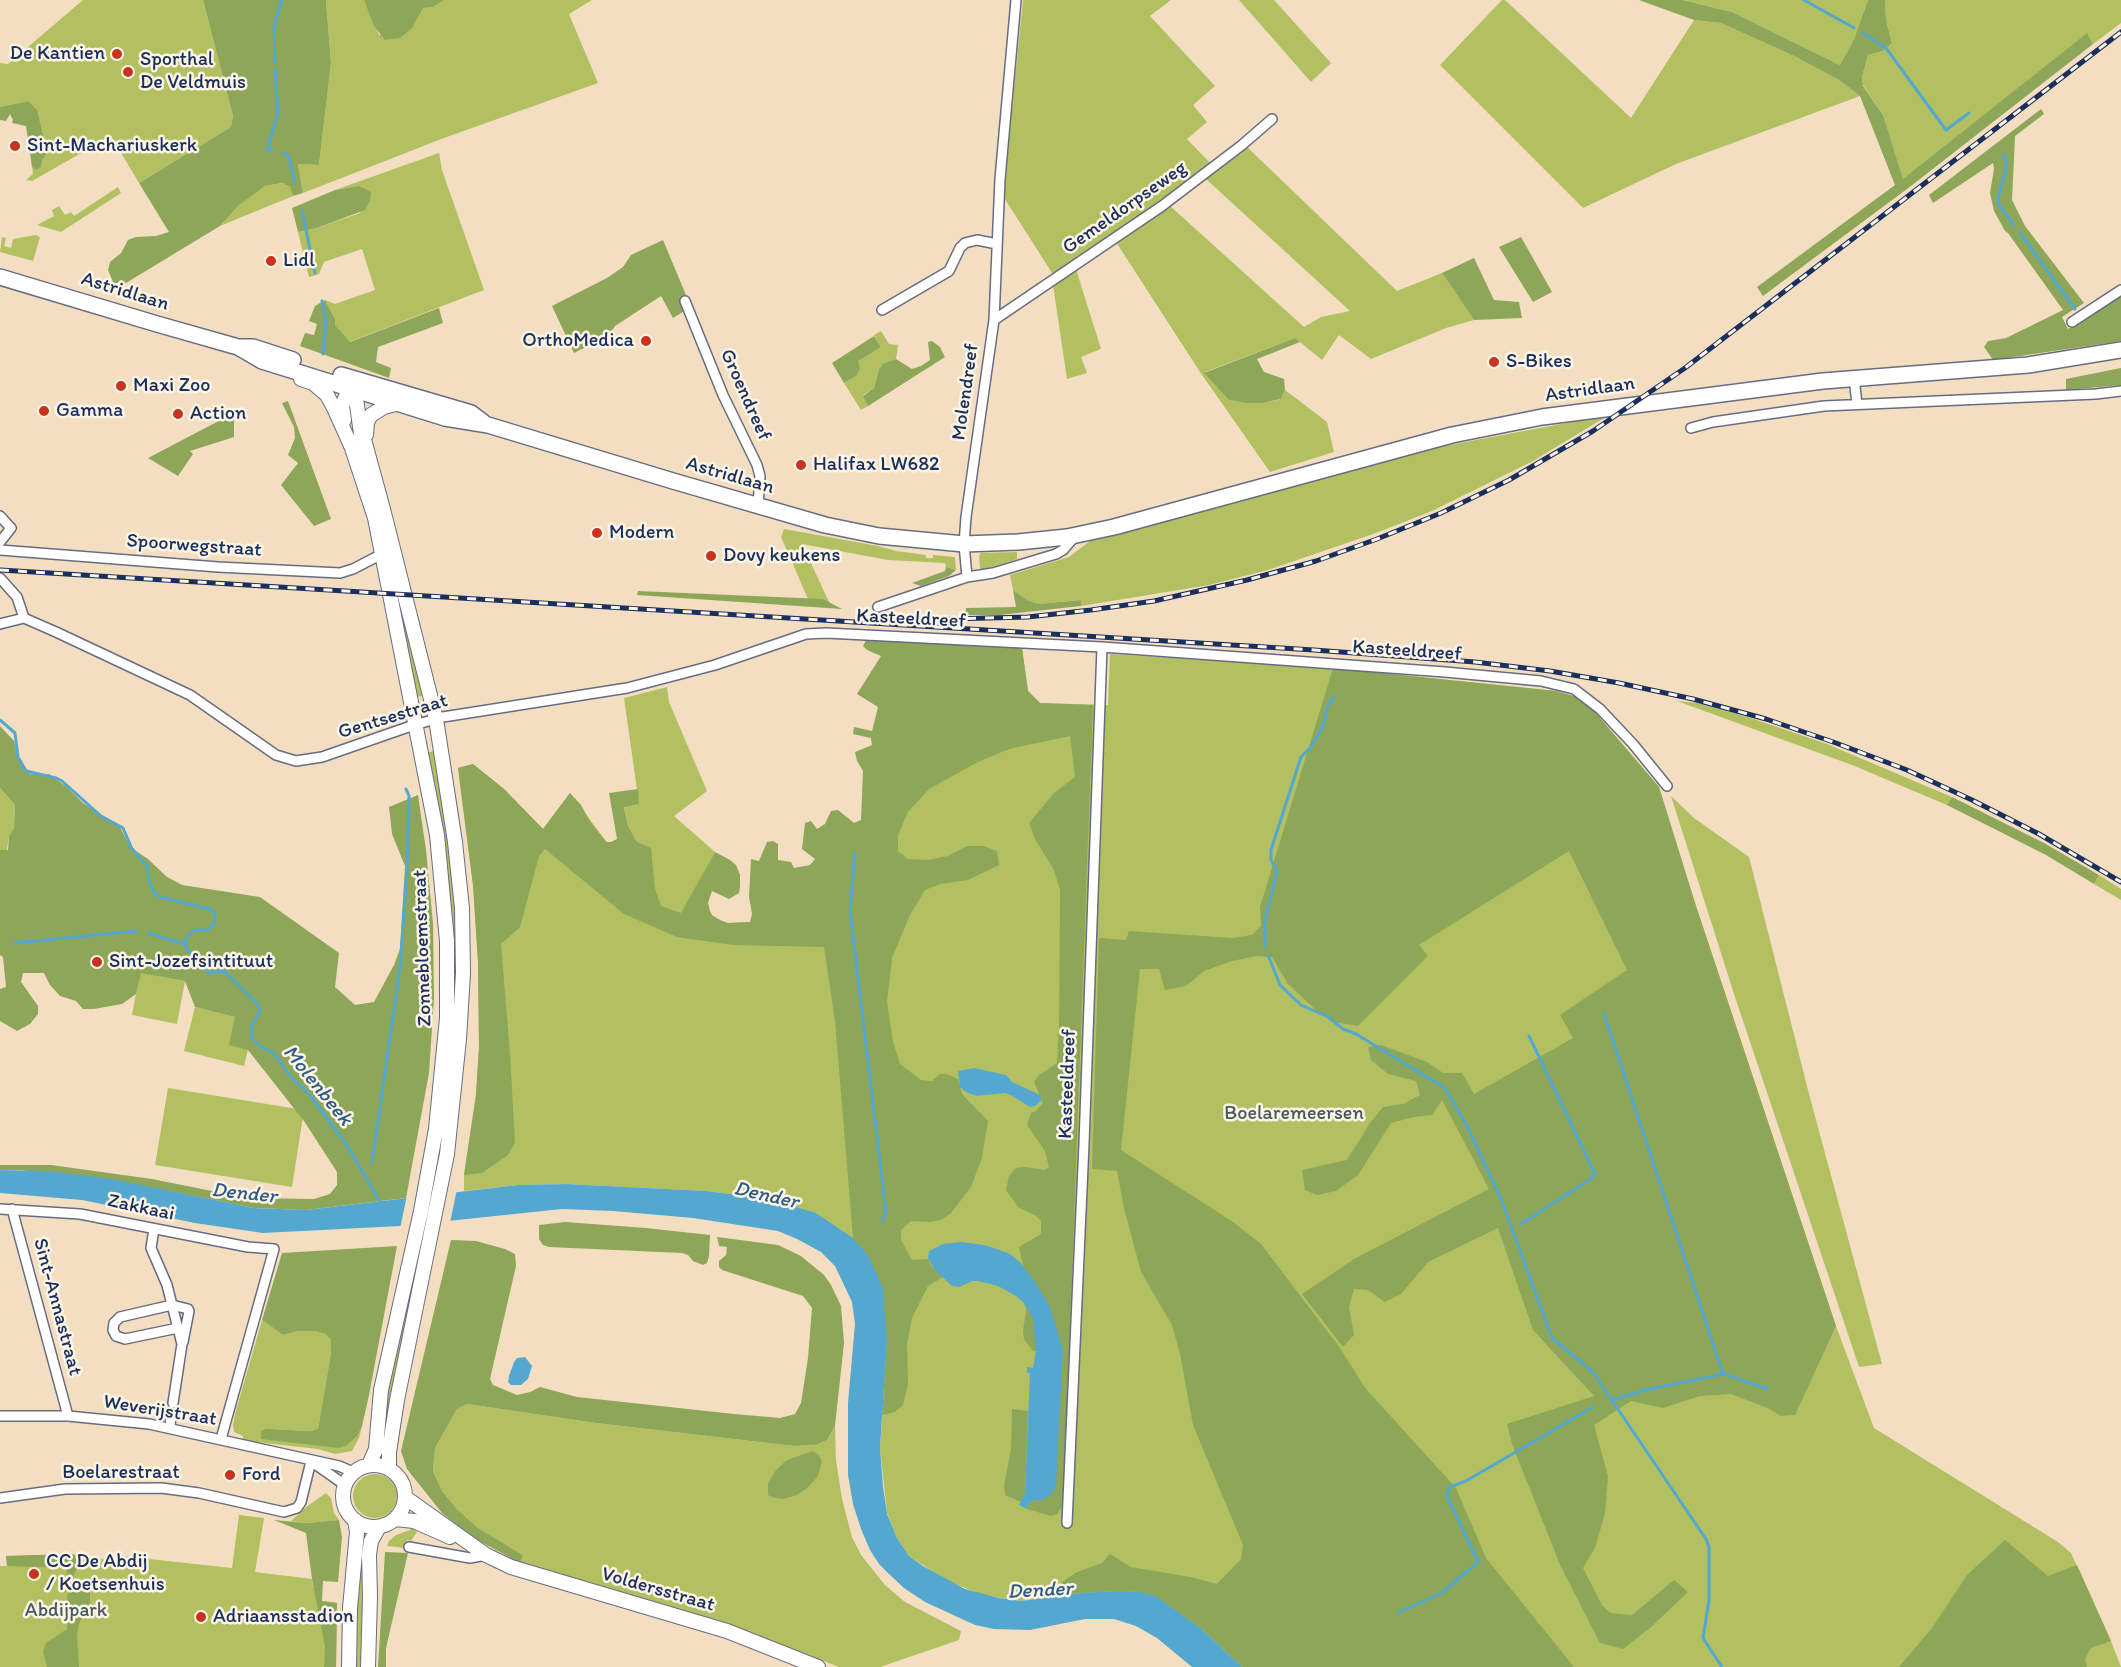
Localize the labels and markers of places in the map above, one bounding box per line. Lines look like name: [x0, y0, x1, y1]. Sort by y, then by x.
place label: De Kantien: [10, 42, 105, 66]
marker: De Kantien: [110, 47, 124, 61]
place label: Sporthal De Veldmuis: [140, 48, 246, 95]
marker: Sporthal De Veldmuis: [121, 65, 135, 79]
place label: Sint-Machariuskerk: [27, 134, 197, 158]
marker: Sint-Machariuskerk: [8, 139, 22, 153]
place label: Lidl: [283, 249, 315, 273]
marker: Lidl: [264, 254, 278, 268]
place label: OrthoMedica: [522, 329, 634, 353]
marker: OrthoMedica: [639, 334, 653, 348]
place label: S-Bikes: [1506, 350, 1572, 374]
marker: S-Bikes: [1487, 355, 1501, 369]
place label: Maxi Zoo: [133, 374, 210, 398]
marker: Maxi Zoo: [114, 379, 128, 393]
place label: Gamma: [56, 399, 123, 423]
place label: Action: [190, 402, 246, 426]
marker: Gamma: [37, 404, 51, 418]
marker: Action: [171, 407, 185, 421]
place label: Halifax LW682: [813, 453, 940, 477]
marker: Halifax LW682: [794, 458, 808, 472]
place label: Modern: [609, 521, 674, 545]
marker: Modern: [590, 526, 604, 540]
place label: Dovy keukens: [723, 544, 840, 568]
marker: Dovy keukens: [704, 549, 718, 563]
place label: Sint-Jozefsintituut: [109, 950, 273, 974]
marker: Sint-Jozefsintituut: [90, 955, 104, 969]
place label: Ford: [242, 1463, 280, 1487]
marker: Ford: [223, 1468, 237, 1482]
place label: CC De Abdij / Koetsenhuis: [46, 1550, 165, 1597]
marker: CC De Abdij / Koetsenhuis: [27, 1567, 41, 1581]
place label: Adriaansstadion: [213, 1605, 354, 1629]
marker: Adriaansstadion: [194, 1610, 208, 1624]

